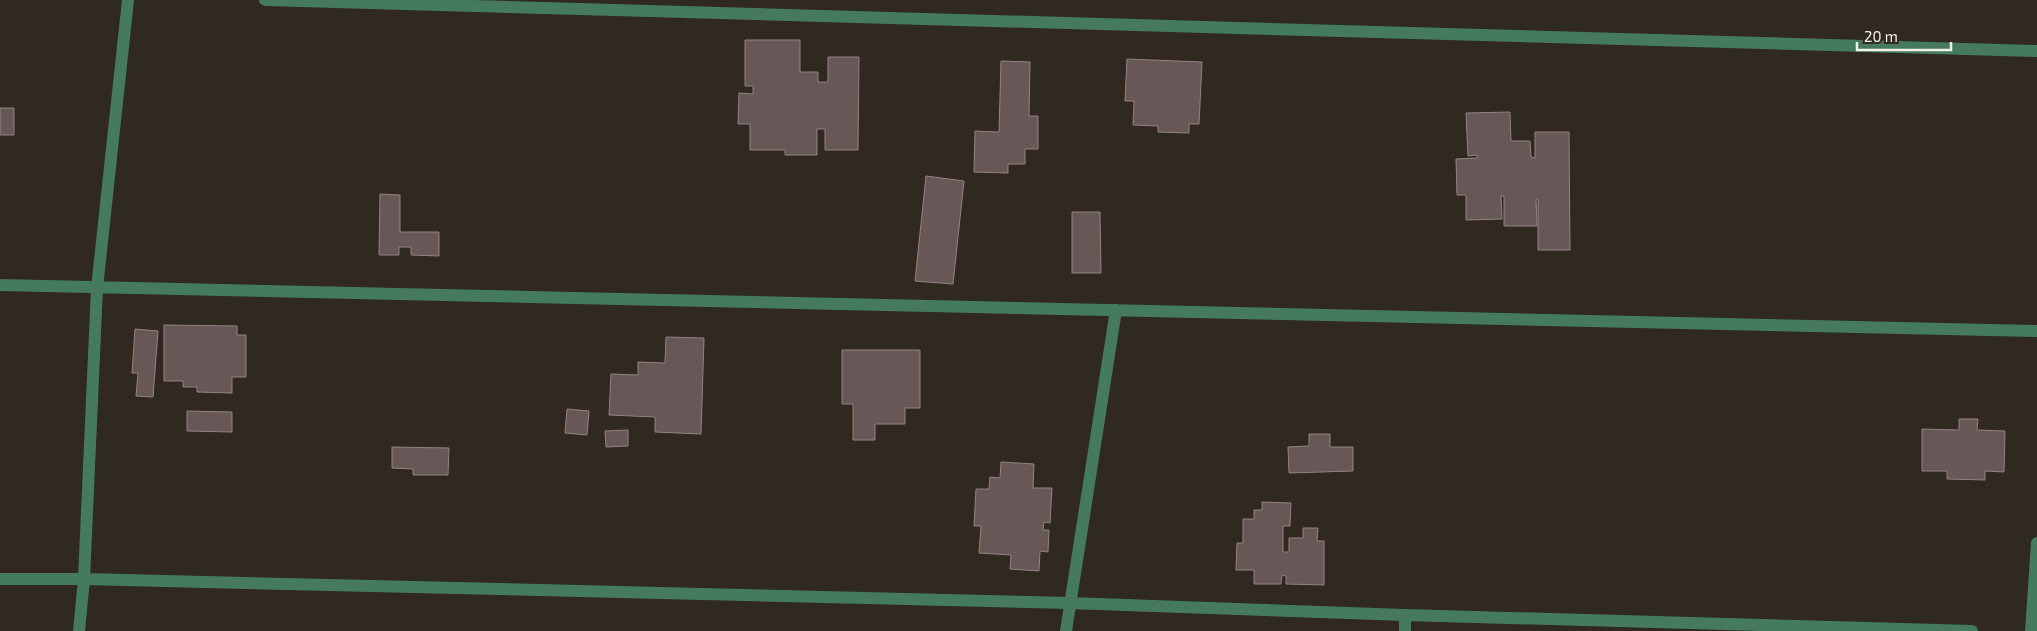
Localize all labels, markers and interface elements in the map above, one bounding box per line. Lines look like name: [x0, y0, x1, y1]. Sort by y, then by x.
scale bar: [1857, 20, 1951, 52]
text: 20 m: [1864, 27, 1898, 45]

